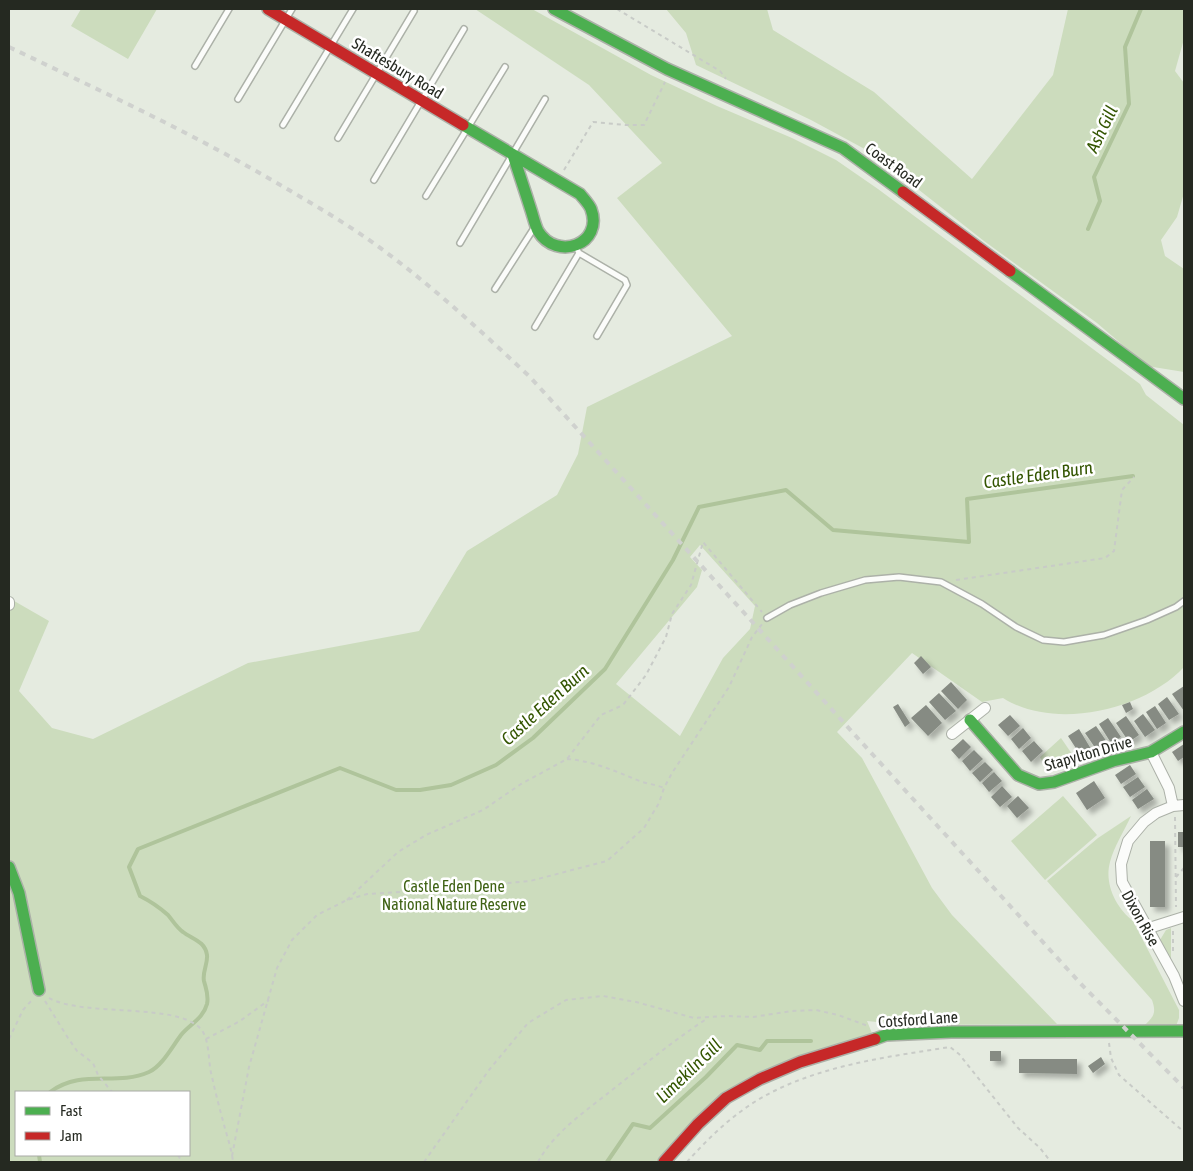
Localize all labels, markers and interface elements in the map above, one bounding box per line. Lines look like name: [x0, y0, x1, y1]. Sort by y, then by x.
street label: Shaftesbury Road: [349, 34, 447, 103]
water label: Ash Gill: [1081, 102, 1122, 157]
street label: Coast Road: [862, 139, 926, 191]
water label: Castle Eden Burn: [982, 456, 1094, 493]
water label: Castle Eden Burn: [497, 660, 593, 749]
street label: Stapylton Drive: [1042, 732, 1134, 775]
park label: Castle Eden Dene National Nature Reserve: [382, 877, 526, 913]
street label: Dixon Rise: [1118, 887, 1164, 949]
street label: Cotsford Lane: [877, 1007, 959, 1031]
water label: Limekiln Gill: [652, 1034, 726, 1107]
legend: [15, 1091, 190, 1156]
text: Fast: [60, 1102, 82, 1119]
text: Jam: [60, 1127, 83, 1144]

